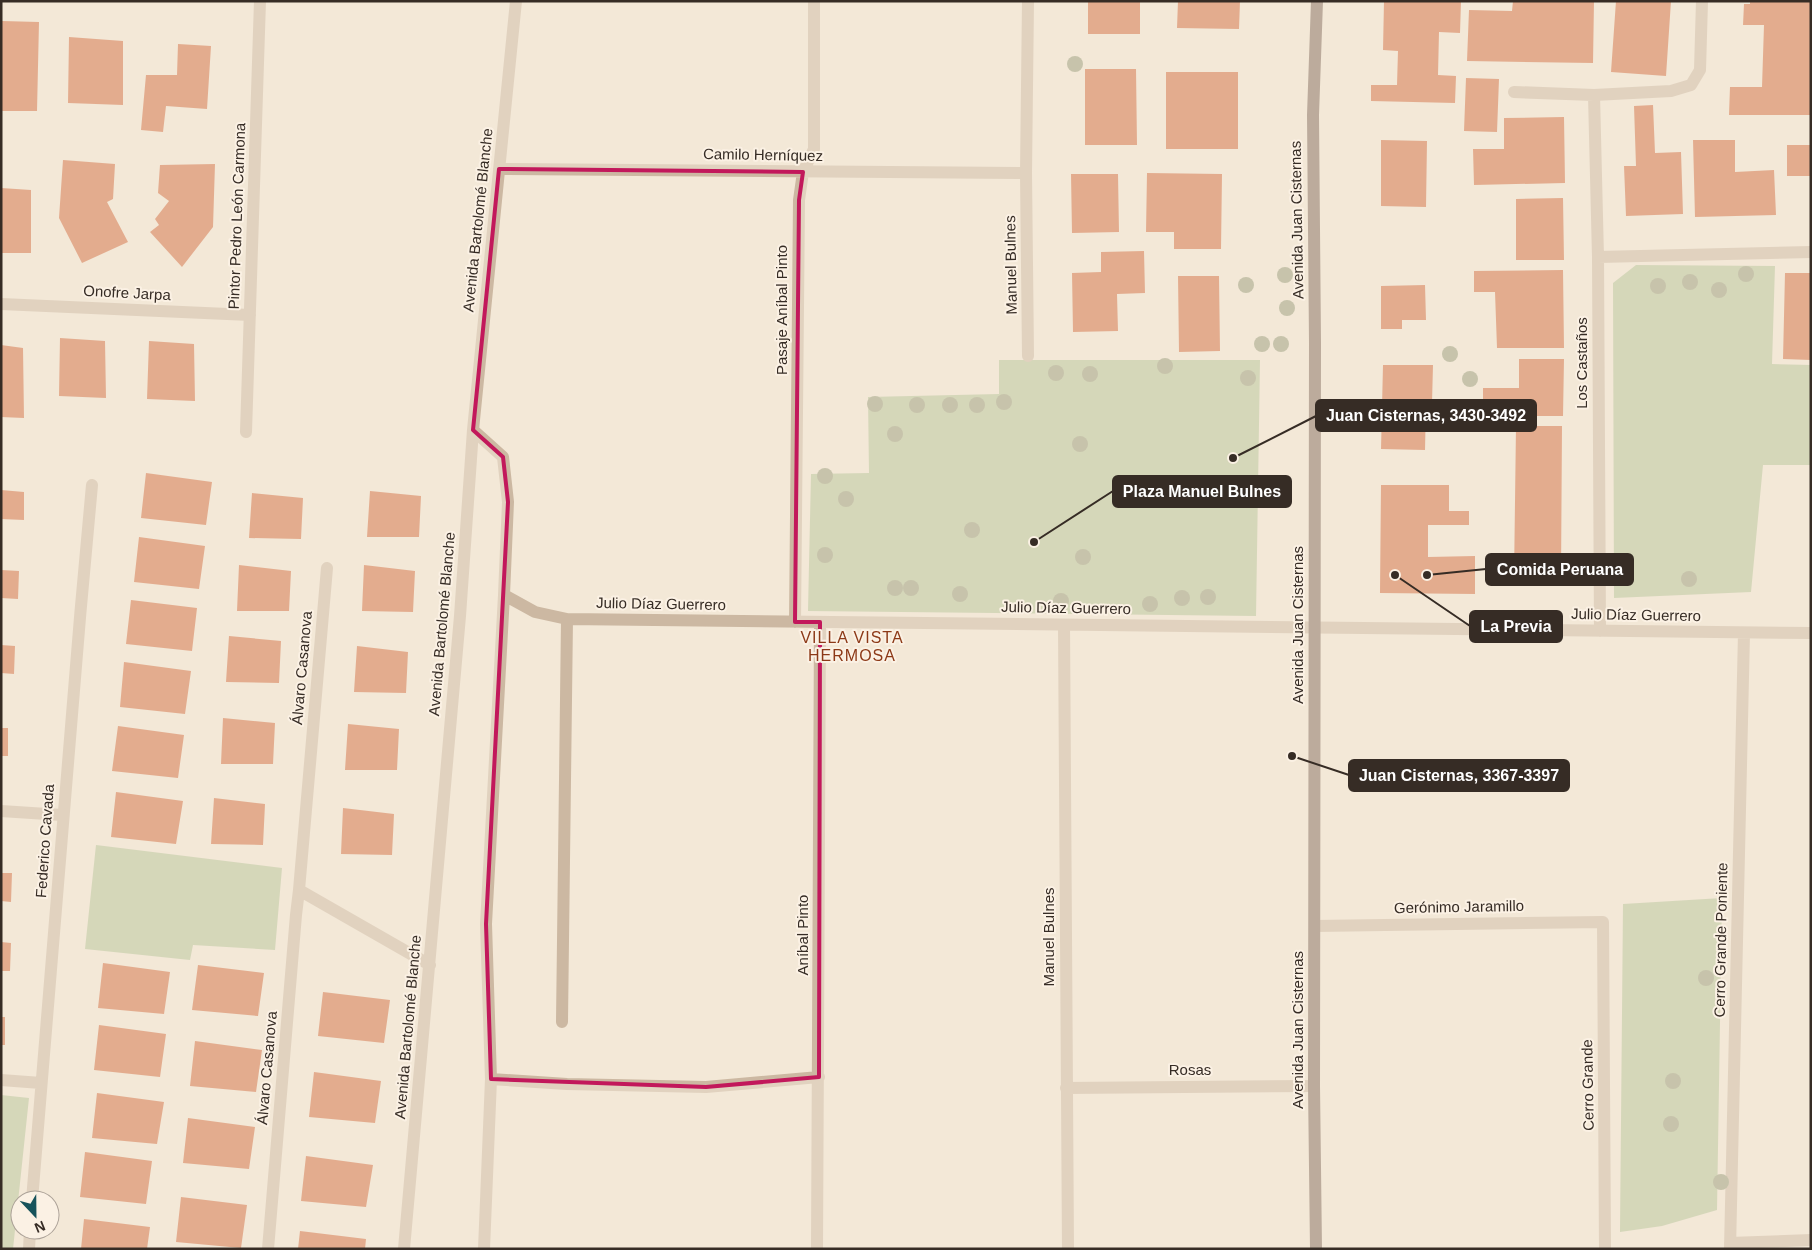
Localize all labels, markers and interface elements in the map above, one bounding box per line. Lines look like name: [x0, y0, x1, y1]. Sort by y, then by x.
street label: Pintor Pedro León Carmona: [225, 122, 248, 310]
street label: Avenida Bartolomé Blanche: [459, 127, 496, 313]
street label: Avenida Juan Cisternas: [1287, 141, 1306, 299]
street label: Camilo Herníquez: [703, 145, 823, 164]
street label: Manuel Bulnes: [1001, 215, 1020, 315]
street label: Pasaje Aníbal Pinto: [773, 245, 790, 375]
street label: Onofre Jarpa: [83, 282, 172, 303]
street label: Los Castaños: [1573, 317, 1590, 409]
callout: Juan Cisternas, 3430-3492: [1316, 400, 1536, 431]
text: Juan Cisternas, 3430-3492: [1326, 407, 1526, 424]
callout: Plaza Manuel Bulnes: [1113, 476, 1291, 507]
text: Plaza Manuel Bulnes: [1123, 483, 1281, 500]
street label: Avenida Bartolomé Blanche: [425, 531, 458, 717]
street label: Avenida Juan Cisternas: [1289, 546, 1306, 704]
callout: Comida Peruana: [1486, 554, 1633, 585]
text: Comida Peruana: [1497, 561, 1623, 578]
street label: Julio Díaz Guerrero: [596, 594, 726, 613]
street label: Julio Díaz Guerrero: [1001, 598, 1131, 617]
street label: Julio Díaz Guerrero: [1571, 605, 1701, 624]
street label: Álvaro Casanova: [288, 610, 315, 726]
callout: La Previa: [1470, 611, 1562, 642]
text: La Previa: [1480, 618, 1552, 635]
district label: VILLA VISTA HERMOSA: [800, 629, 904, 664]
callout: Juan Cisternas, 3367-3397: [1349, 760, 1569, 791]
text: Juan Cisternas, 3367-3397: [1359, 767, 1559, 784]
street label: Federico Cavada: [32, 783, 57, 899]
street label: Cerro Grande Poniente: [1711, 862, 1730, 1018]
street label: Manuel Bulnes: [1040, 887, 1057, 987]
street label: Aníbal Pinto: [794, 895, 811, 975]
street label: Gerónimo Jaramillo: [1394, 897, 1524, 916]
street label: Avenida Bartolomé Blanche: [391, 934, 424, 1120]
street label: Avenida Juan Cisternas: [1289, 951, 1306, 1109]
street label: Álvaro Casanova: [253, 1010, 280, 1126]
street label: Cerro Grande: [1578, 1039, 1597, 1131]
street label: Rosas: [1169, 1061, 1211, 1078]
north arrow: [10, 1190, 60, 1240]
text: N: [32, 1218, 48, 1236]

